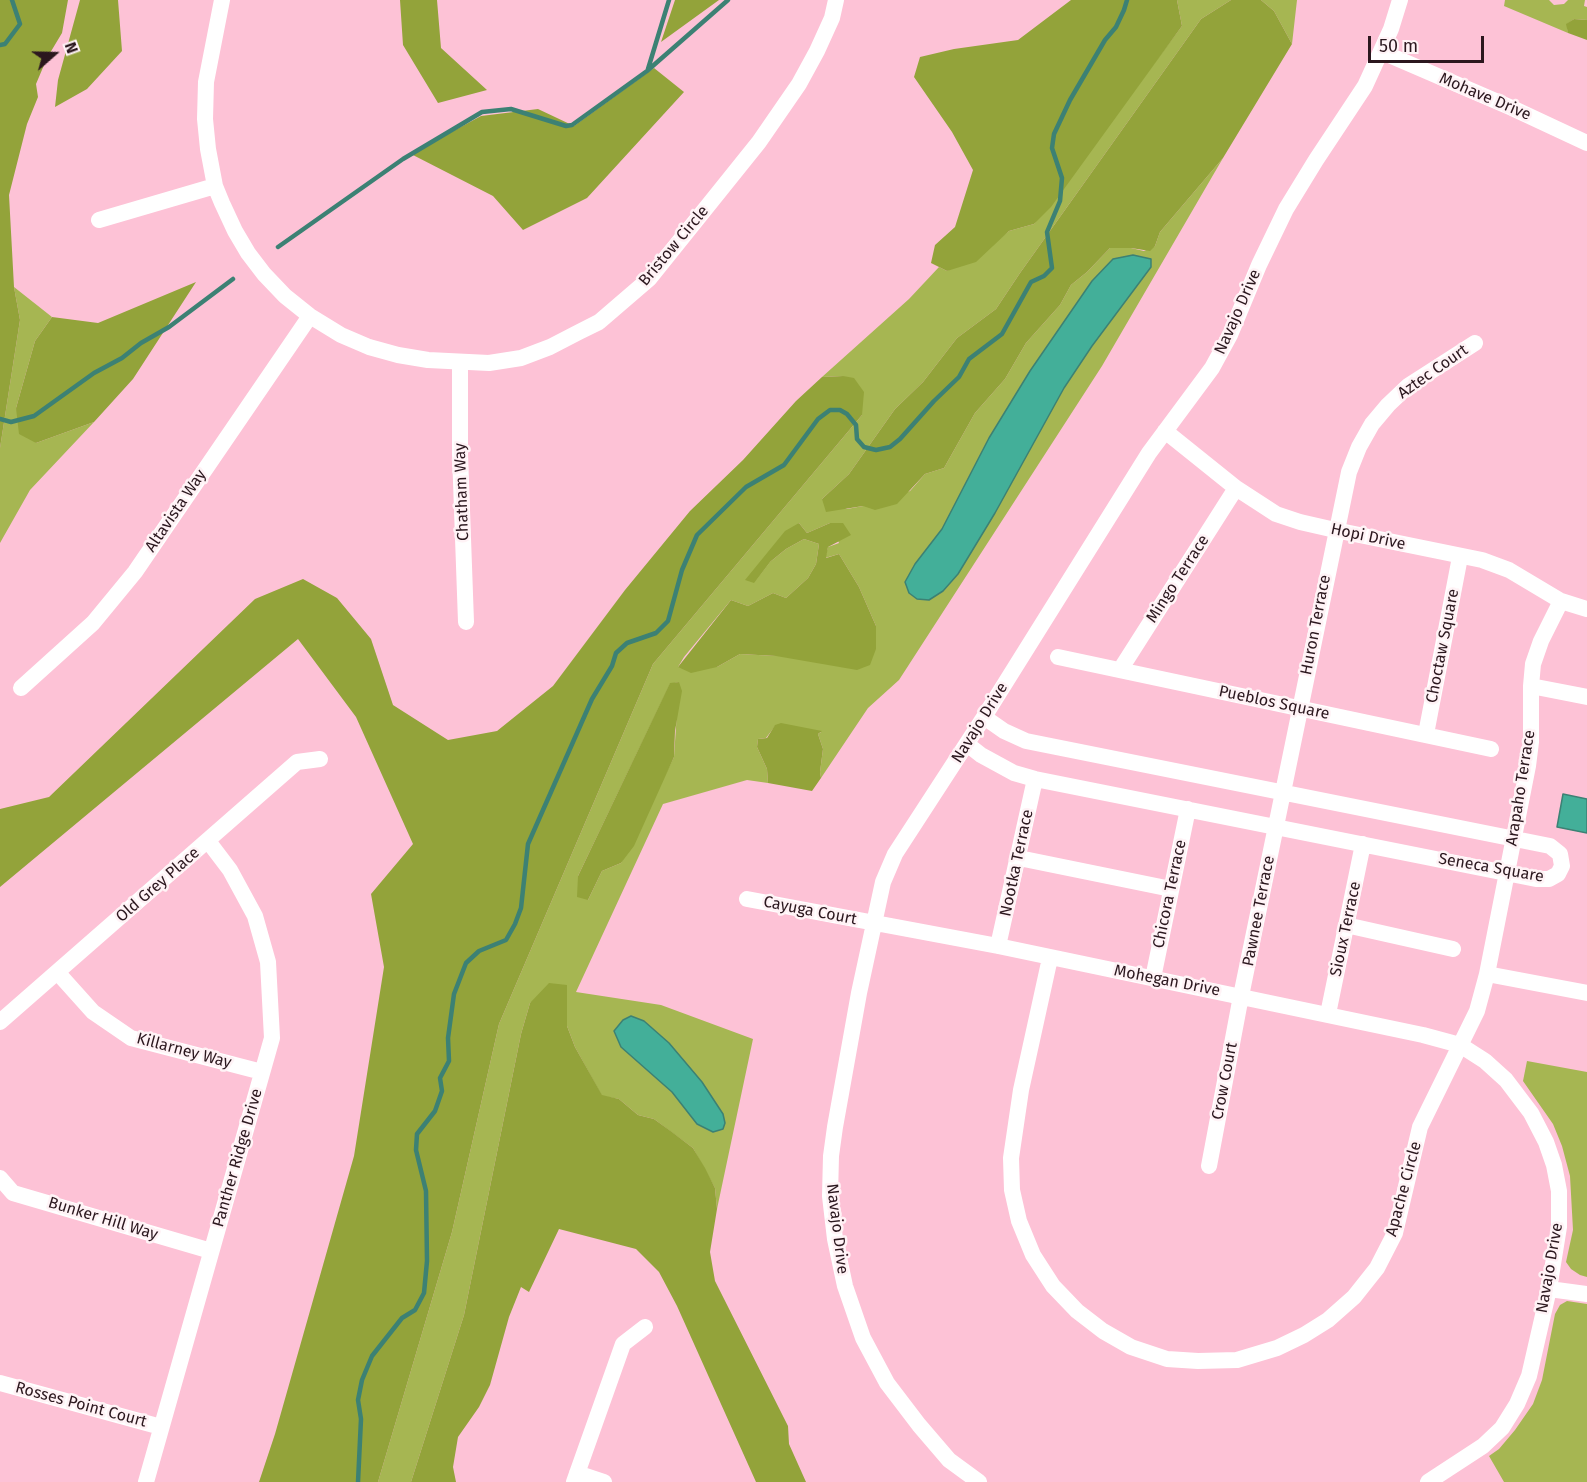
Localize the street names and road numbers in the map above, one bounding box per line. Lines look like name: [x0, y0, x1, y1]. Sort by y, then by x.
street label: Mohave Drive: [1436, 69, 1534, 125]
street label: Bristow Circle: [635, 202, 713, 290]
street label: Navajo Drive: [1211, 266, 1265, 358]
street label: Aztec Court: [1394, 341, 1472, 403]
street label: Chatham Way: [451, 443, 473, 541]
street label: Altavista Way: [141, 466, 211, 556]
street label: Hopi Drive: [1329, 520, 1407, 554]
street label: Mingo Terrace: [1143, 532, 1213, 626]
street label: Huron Terrace: [1297, 573, 1335, 677]
street label: Choctaw Square: [1423, 587, 1463, 705]
street label: Navajo Drive: [948, 679, 1012, 767]
street label: Pueblos Square: [1217, 682, 1331, 724]
street label: Arapaho Terrace: [1502, 729, 1540, 847]
street label: Nootka Terrace: [996, 808, 1038, 918]
street label: Chicora Terrace: [1149, 838, 1191, 950]
street label: Old Grey Place: [112, 843, 204, 927]
street label: Seneca Square: [1437, 849, 1545, 887]
street label: Pawnee Terrace: [1239, 854, 1279, 968]
street label: Sioux Terrace: [1327, 880, 1365, 978]
street label: Cayuga Court: [762, 893, 858, 929]
street label: Mohegan Drive: [1112, 961, 1222, 1001]
street label: Killarney Way: [135, 1029, 233, 1073]
street label: Crow Court: [1208, 1041, 1242, 1121]
street label: Panther Ridge Drive: [209, 1087, 267, 1229]
street label: Apache Circle: [1382, 1140, 1426, 1238]
street label: Navajo Drive: [822, 1183, 852, 1275]
street label: Bunker Hill Way: [46, 1193, 160, 1245]
street label: Navajo Drive: [1533, 1221, 1567, 1315]
street label: Rosses Point Court: [13, 1378, 149, 1432]

